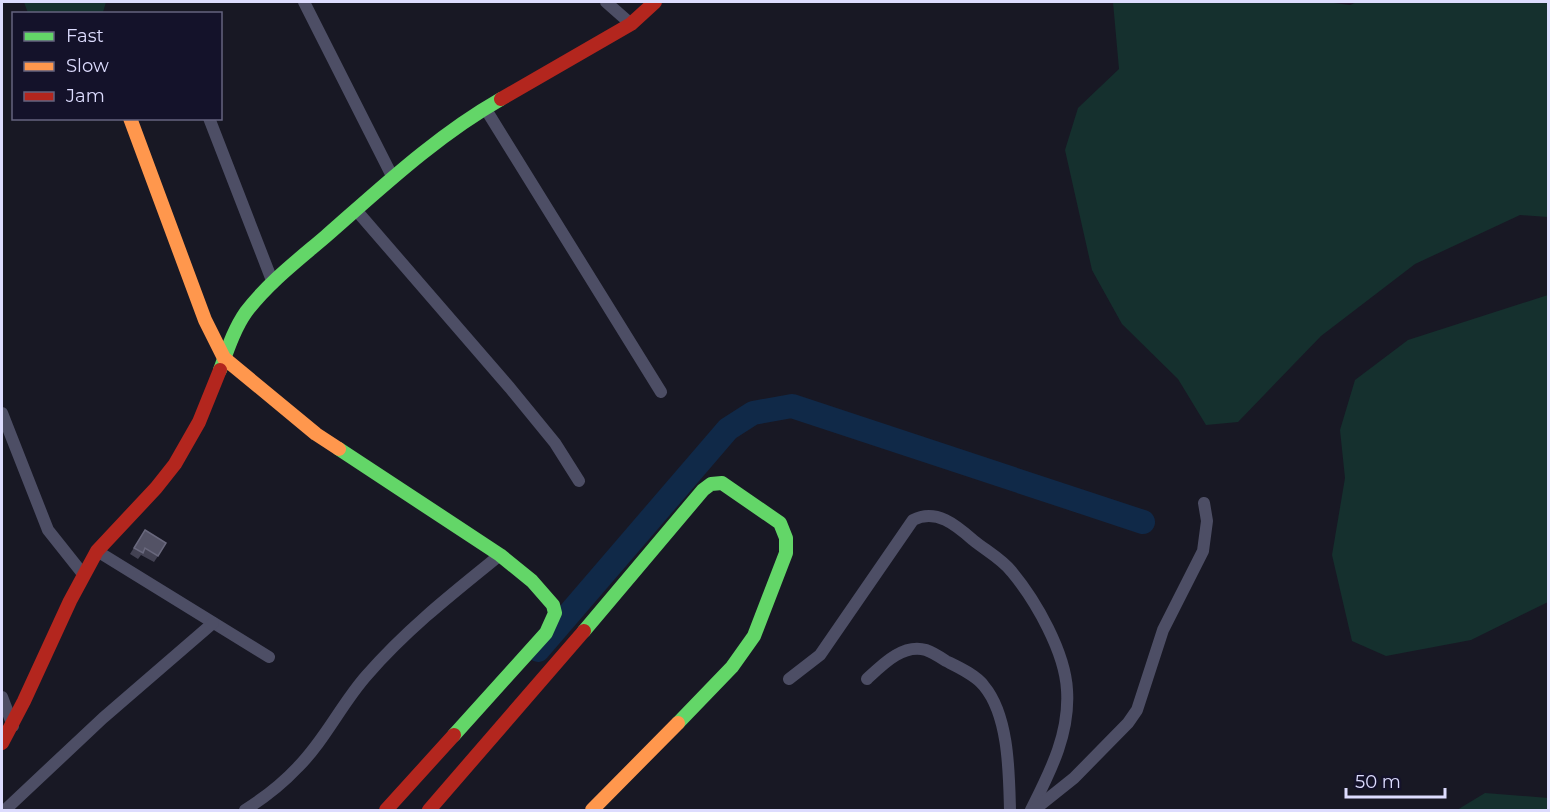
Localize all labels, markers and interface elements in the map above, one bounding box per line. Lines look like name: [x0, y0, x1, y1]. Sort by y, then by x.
legend: [12, 12, 222, 120]
text: Fast: [66, 25, 104, 47]
text: Slow: [66, 55, 109, 77]
text: Jam: [65, 85, 105, 107]
scale bar: [1346, 761, 1445, 799]
text: 50 m: [1355, 771, 1401, 793]

